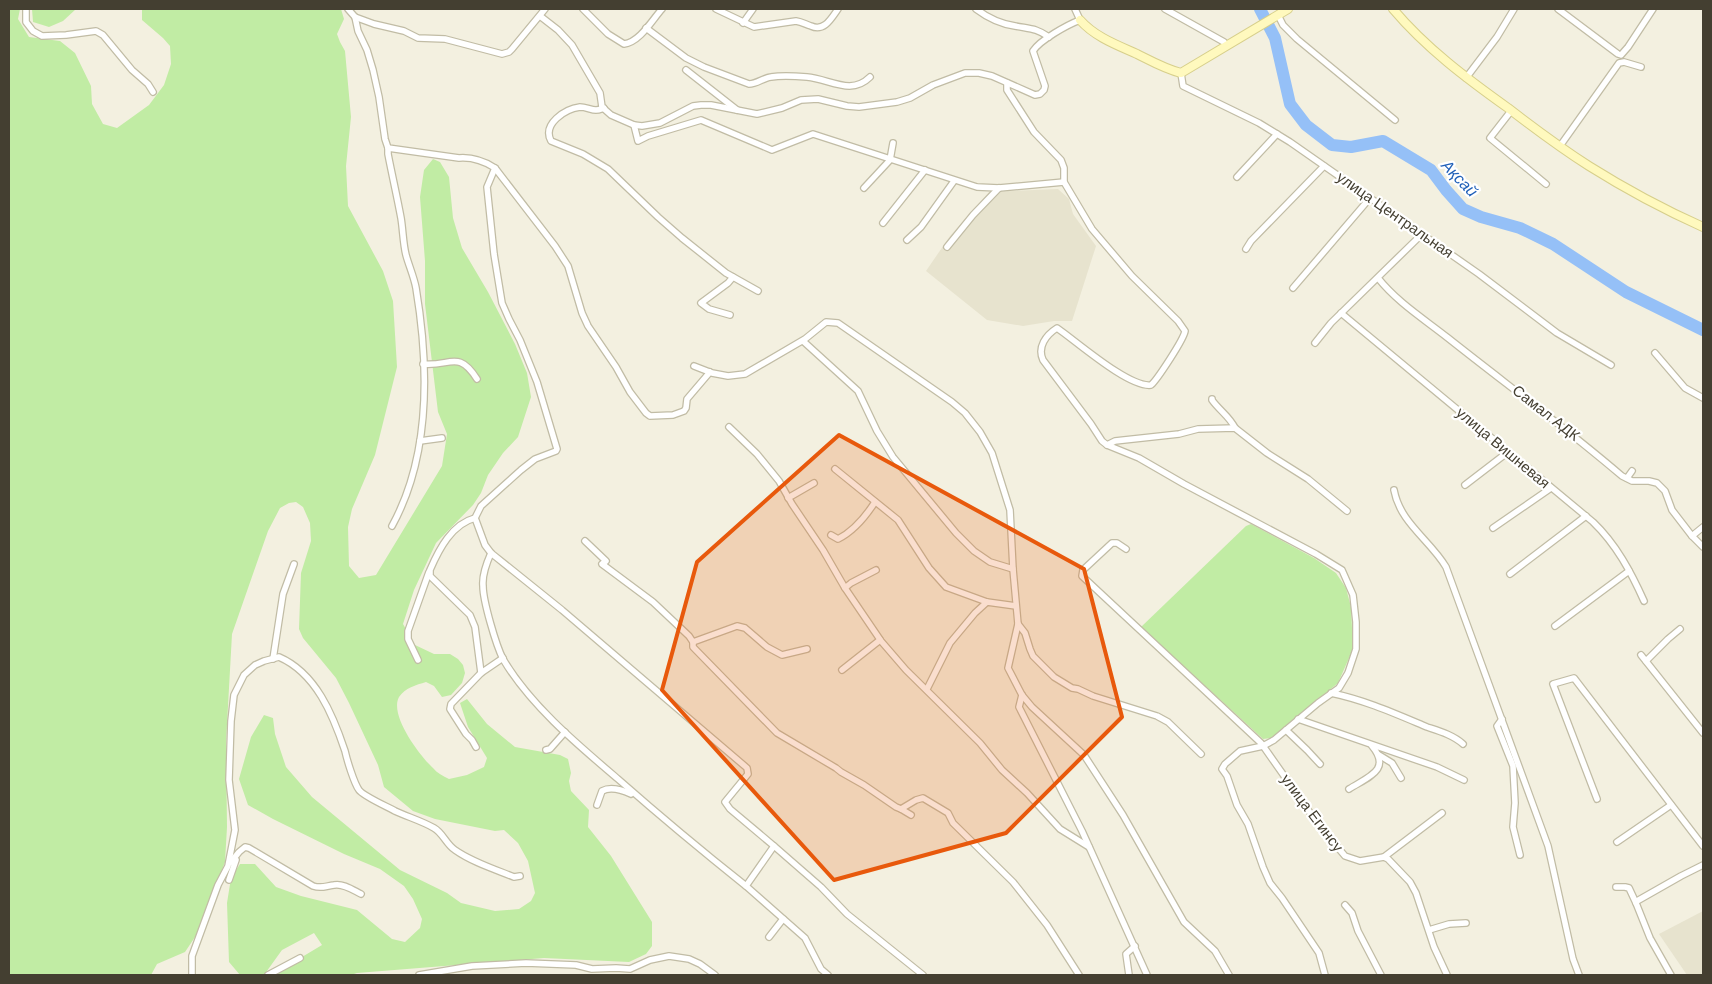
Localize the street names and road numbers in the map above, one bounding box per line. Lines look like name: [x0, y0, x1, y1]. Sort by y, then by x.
street label: улица Центральная: [1334, 168, 1457, 261]
street label: Самал АДК: [1509, 381, 1583, 444]
street label: улица Вишневая: [1453, 404, 1553, 492]
street label: улица Егинсу: [1278, 771, 1347, 855]

